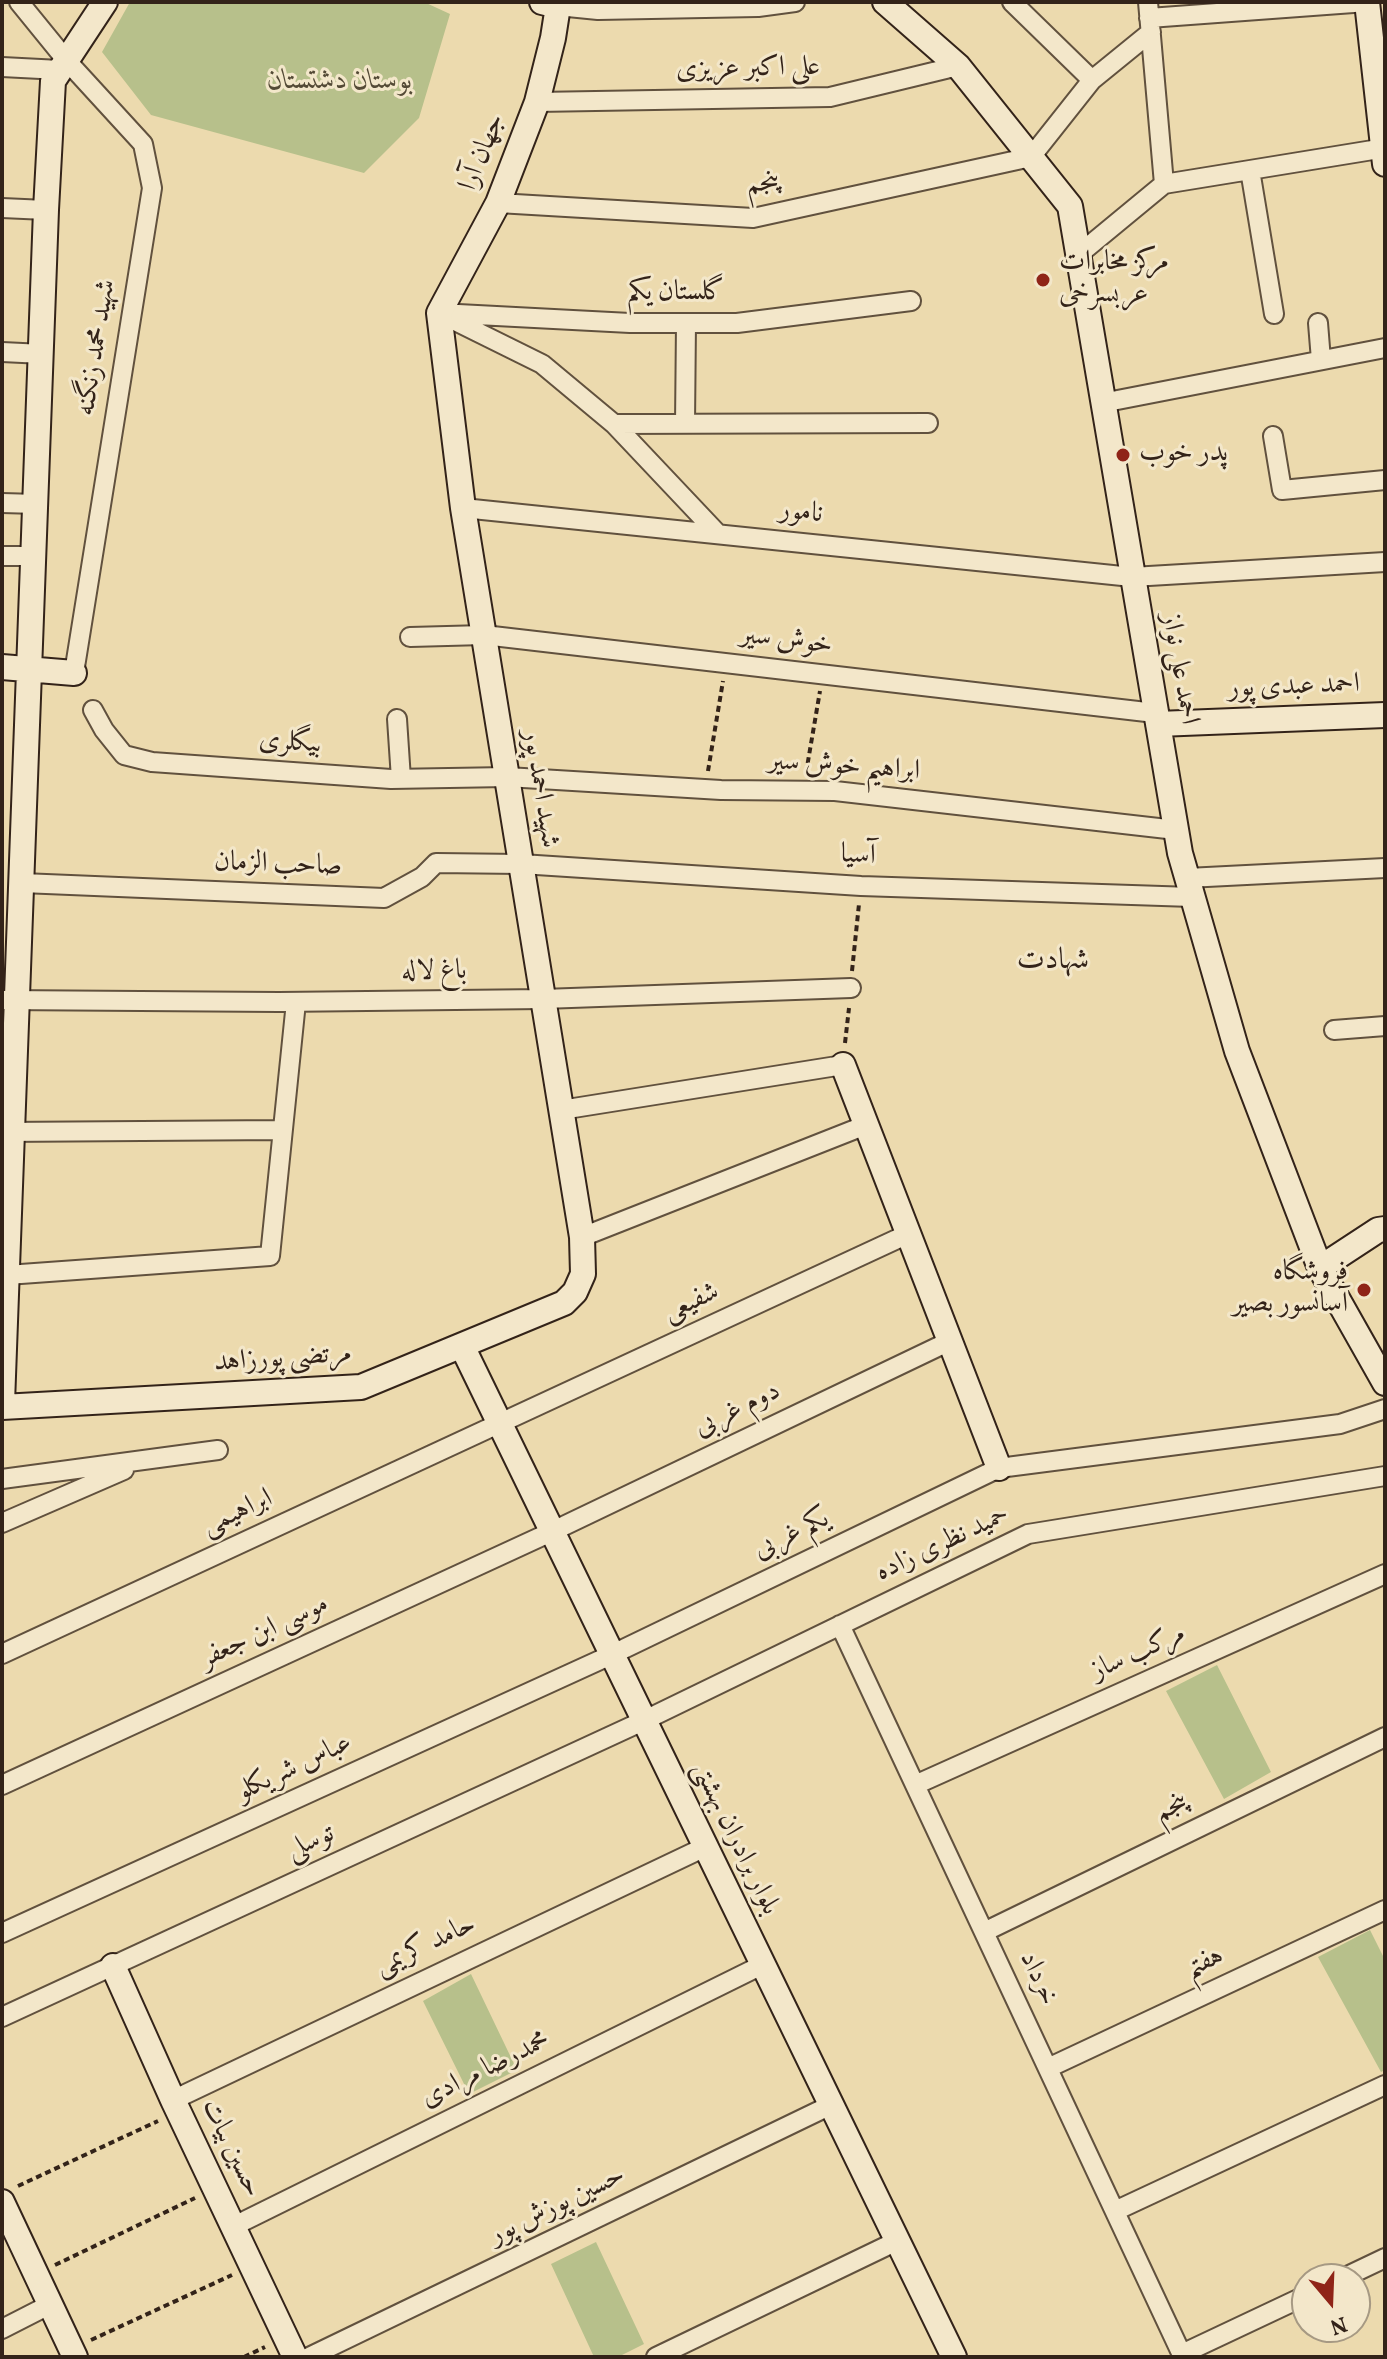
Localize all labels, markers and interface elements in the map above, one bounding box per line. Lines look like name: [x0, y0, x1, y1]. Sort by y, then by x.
street label: علی اکبر عزیزی: [676, 52, 820, 88]
park label: بوستان دشتستان: [267, 66, 413, 100]
street label: جهان آرا: [453, 109, 515, 197]
street label: پنجم: [744, 166, 782, 204]
place label: مرکز مخابرات عربسرخی: [1059, 247, 1169, 313]
marker: مرکز مخابرات عربسرخی: [1034, 271, 1052, 289]
street label: شهید محمد زنگنه: [71, 277, 125, 419]
street label: گلستان یکم: [627, 277, 725, 311]
place label: پدر خوب: [1139, 438, 1228, 472]
marker: پدر خوب: [1114, 446, 1132, 464]
street label: نامور: [778, 495, 824, 533]
street label: احمد علی نواز: [1152, 611, 1204, 727]
street label: خوش سیر: [738, 620, 834, 664]
street label: احمد عبدی پور: [1228, 669, 1360, 707]
street label: بیگلری: [258, 725, 322, 763]
street label: شهید احمد پور: [513, 727, 565, 851]
street label: ابراهیم خوش سیر: [767, 746, 921, 790]
street label: آسیا: [840, 839, 876, 875]
street label: صاحب الزمان: [213, 847, 343, 885]
district label: شهادت: [1017, 944, 1089, 980]
street label: باغ لاله: [401, 956, 467, 990]
place label: فروشگاه آسانسور بصیر: [1232, 1257, 1348, 1323]
street label: شفیعی: [659, 1277, 725, 1331]
marker: فروشگاه آسانسور بصیر: [1355, 1281, 1373, 1299]
street label: مرتضی پورزاهد: [213, 1338, 353, 1382]
street label: دوم غربی: [689, 1376, 787, 1446]
street label: ابراهیمی: [197, 1483, 279, 1545]
street label: حمید نظری زاده: [871, 1499, 1015, 1591]
street label: یکم غربی: [749, 1503, 835, 1569]
street label: موسی ابن جعفر: [196, 1589, 334, 1677]
street label: مرکب ساز: [1087, 1618, 1191, 1690]
street label: عباس شریکلو: [232, 1728, 358, 1810]
street label: بلوار برادران بهشتی: [682, 1757, 786, 1921]
street label: پنجم: [1150, 1787, 1194, 1831]
street label: توسلی: [281, 1818, 341, 1870]
street label: حامد کریمی: [370, 1909, 482, 1985]
street label: هفتم: [1180, 1941, 1230, 1987]
street label: خرداد: [1010, 1947, 1064, 2011]
street label: محمدرضا مرادی: [416, 2025, 556, 2117]
street label: حسین بیات: [192, 2094, 268, 2204]
street label: حسین پوزش پور: [485, 2160, 631, 2254]
north arrow: [1291, 2263, 1371, 2343]
text: N: [1326, 2307, 1351, 2342]

